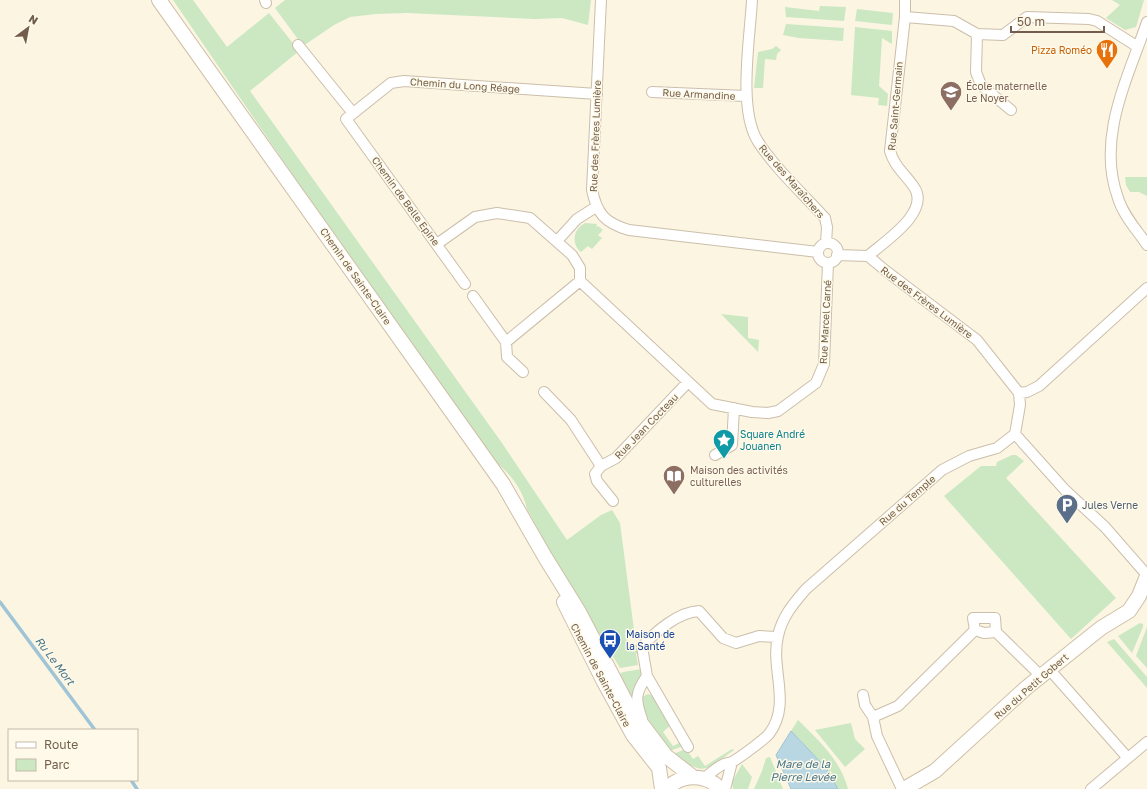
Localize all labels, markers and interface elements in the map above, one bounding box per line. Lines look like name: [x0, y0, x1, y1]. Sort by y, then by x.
north arrow: [8, 8, 48, 48]
scale bar: [1011, 8, 1104, 34]
text: N: [27, 11, 41, 27]
text: 50 m: [1017, 14, 1045, 29]
restaurant icon: Pizza Roméo: [1094, 37, 1120, 70]
place label: Pizza Roméo: [1031, 44, 1092, 56]
street label: Rue Saint-Germain: [885, 61, 905, 151]
street label: Chemin du Long Réage: [410, 75, 521, 95]
school or university icon: École maternelle Le Noyer: [938, 79, 964, 112]
street label: Rue des Frères Lumière: [587, 80, 603, 192]
place label: École maternelle Le Noyer: [966, 80, 1047, 104]
street label: Rue Armandine: [662, 86, 736, 102]
street label: Rue des Maraîchers: [757, 142, 827, 220]
street label: Chemin de Belle Epine: [370, 154, 443, 248]
street label: Chemin de Sainte-Claire: [318, 225, 394, 327]
street label: Rue des Frères Lumière: [879, 263, 976, 341]
street label: Rue Marcel Carné: [817, 279, 833, 364]
street label: Rue Jean Cocteau: [612, 391, 680, 461]
place icon: Square André Jouanen: [711, 427, 737, 460]
place label: Square André Jouanen: [740, 428, 805, 452]
library icon: Maison des activités culturelles: [661, 463, 687, 496]
place label: Maison des activités culturelles: [690, 464, 788, 488]
street label: Rue du Temple: [876, 472, 938, 528]
parking icon: Jules Verne: [1054, 492, 1080, 525]
place label: Jules Verne: [1082, 499, 1138, 511]
street label: Chemin de Sainte-Claire: [569, 621, 634, 729]
bus stop icon: Maison de la Santé: [597, 627, 623, 660]
place label: Maison de la Santé: [626, 628, 675, 652]
water label: Ru Le Mort: [33, 634, 79, 689]
street label: Rue du Petit Gobert: [992, 651, 1070, 721]
legend: [8, 729, 138, 781]
text: Route: [44, 737, 78, 752]
text: Parc: [44, 757, 70, 772]
water label: Mare de la Pierre Levée: [770, 757, 837, 783]

